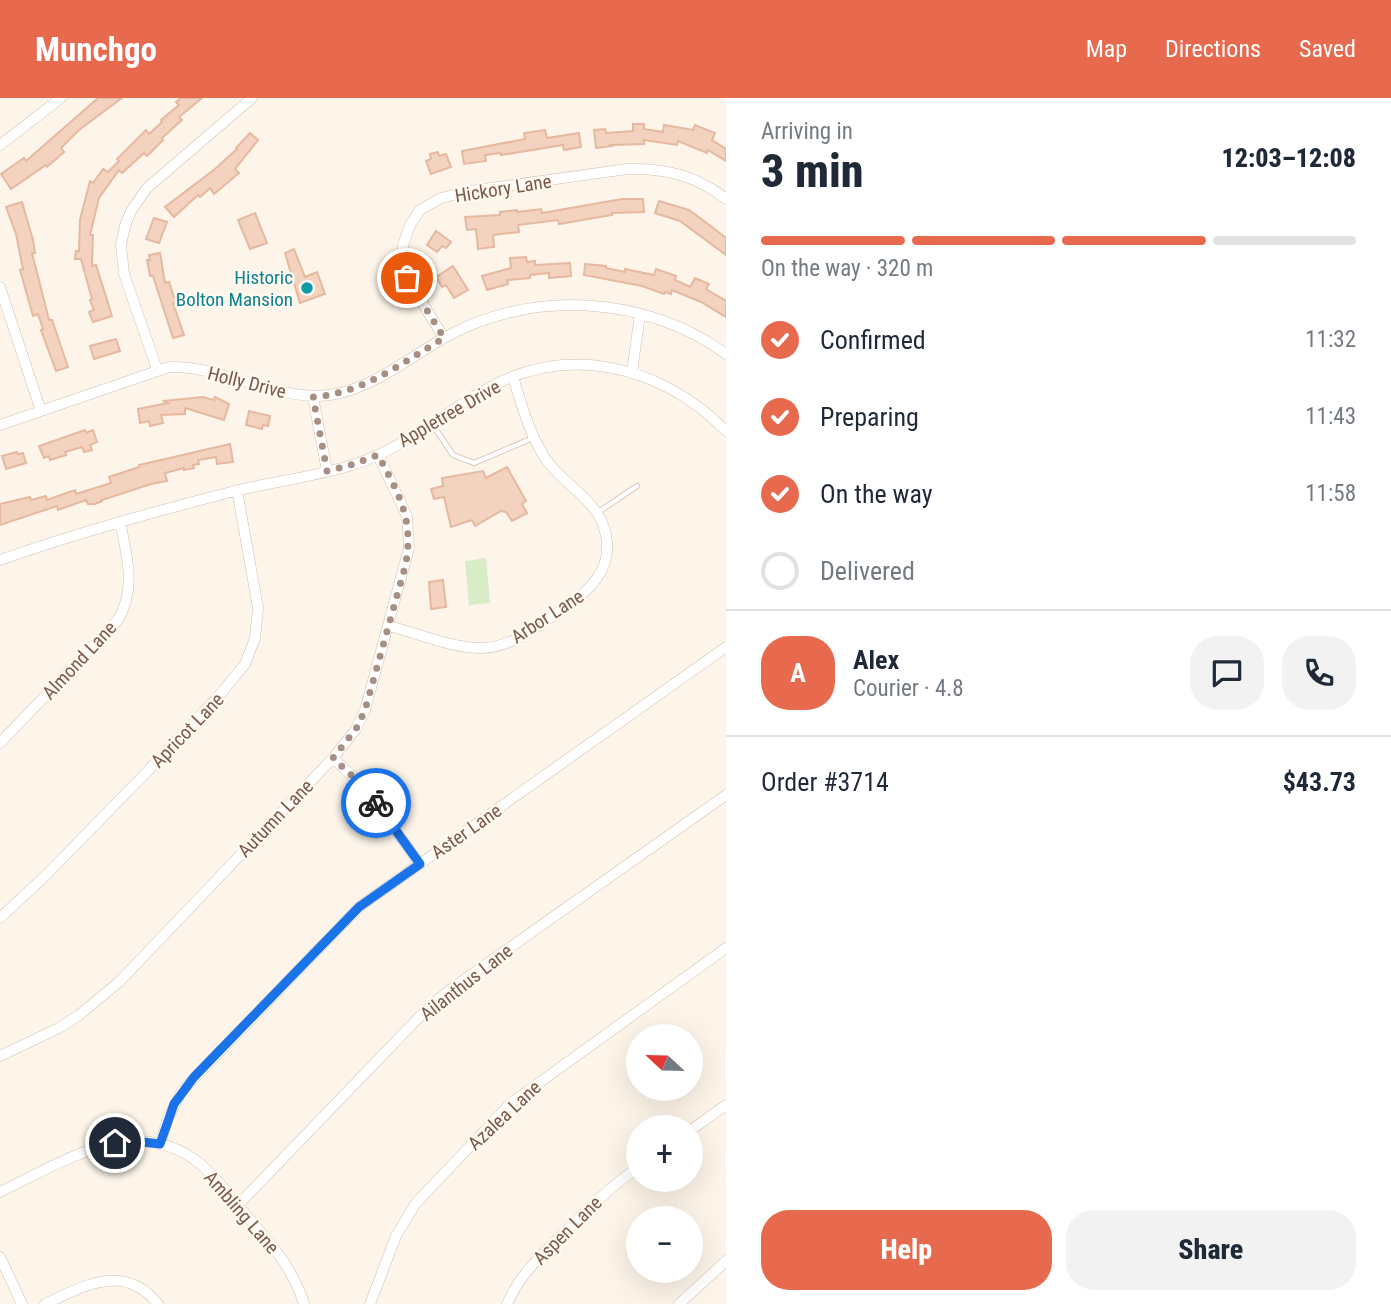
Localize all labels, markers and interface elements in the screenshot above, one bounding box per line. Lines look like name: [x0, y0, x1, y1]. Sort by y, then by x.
text: Munchgo: [35, 30, 157, 69]
text: Map: [1086, 35, 1127, 63]
text: Directions: [1165, 35, 1261, 63]
text: Saved: [1299, 35, 1356, 63]
text: Arriving in: [761, 118, 853, 145]
text: 12:03–12:08: [1222, 143, 1356, 173]
text: 3 min: [761, 144, 864, 198]
street label: Hickory Lane: [453, 169, 553, 207]
pin: [377, 248, 437, 308]
text: On the way · 320 m: [761, 255, 933, 282]
icon: bag: [388, 259, 426, 297]
place label: Historic Bolton Mansion: [176, 266, 293, 311]
marker: Historic Bolton Mansion: [299, 280, 315, 296]
icon: check: [761, 321, 799, 359]
text: Confirmed: [820, 325, 926, 355]
text: 11:32: [1305, 326, 1356, 353]
street label: Holly Drive: [205, 362, 289, 403]
street label: Appletree Drive: [394, 375, 505, 452]
icon: check: [761, 398, 799, 436]
text: Preparing: [820, 402, 919, 432]
text: 11:43: [1305, 403, 1356, 430]
icon: check: [761, 475, 799, 513]
text: On the way: [820, 479, 933, 509]
text: 11:58: [1305, 480, 1356, 507]
text: Delivered: [820, 556, 915, 586]
street label: Arbor Lane: [507, 584, 588, 648]
street label: Almond Lane: [37, 616, 121, 704]
button: chat: [1190, 636, 1264, 710]
button: phone: [1282, 636, 1356, 710]
text: Alex: [853, 645, 899, 675]
text: A: [790, 658, 806, 688]
text: Courier · 4.8: [853, 675, 964, 702]
street label: Apricot Lane: [146, 688, 229, 773]
text: Order #3714: [761, 767, 889, 797]
text: $43.73: [1283, 767, 1356, 797]
courier: [341, 768, 411, 838]
street label: Autumn Lane: [233, 775, 318, 862]
icon: bike: [357, 784, 395, 822]
street label: Aster Lane: [427, 799, 506, 864]
street label: Ailanthus Lane: [415, 939, 517, 1026]
north arrow: [626, 1024, 704, 1101]
map controls: [626, 1024, 703, 1283]
street label: Azalea Lane: [463, 1076, 546, 1155]
pin: [85, 1113, 145, 1173]
button: +: [626, 1115, 703, 1192]
icon: home: [96, 1124, 134, 1162]
street label: Ambling Lane: [199, 1166, 284, 1259]
street label: Aspen Lane: [528, 1191, 607, 1269]
button: −: [626, 1206, 703, 1283]
button: Help: [761, 1210, 1052, 1290]
button: Share: [1066, 1210, 1356, 1290]

